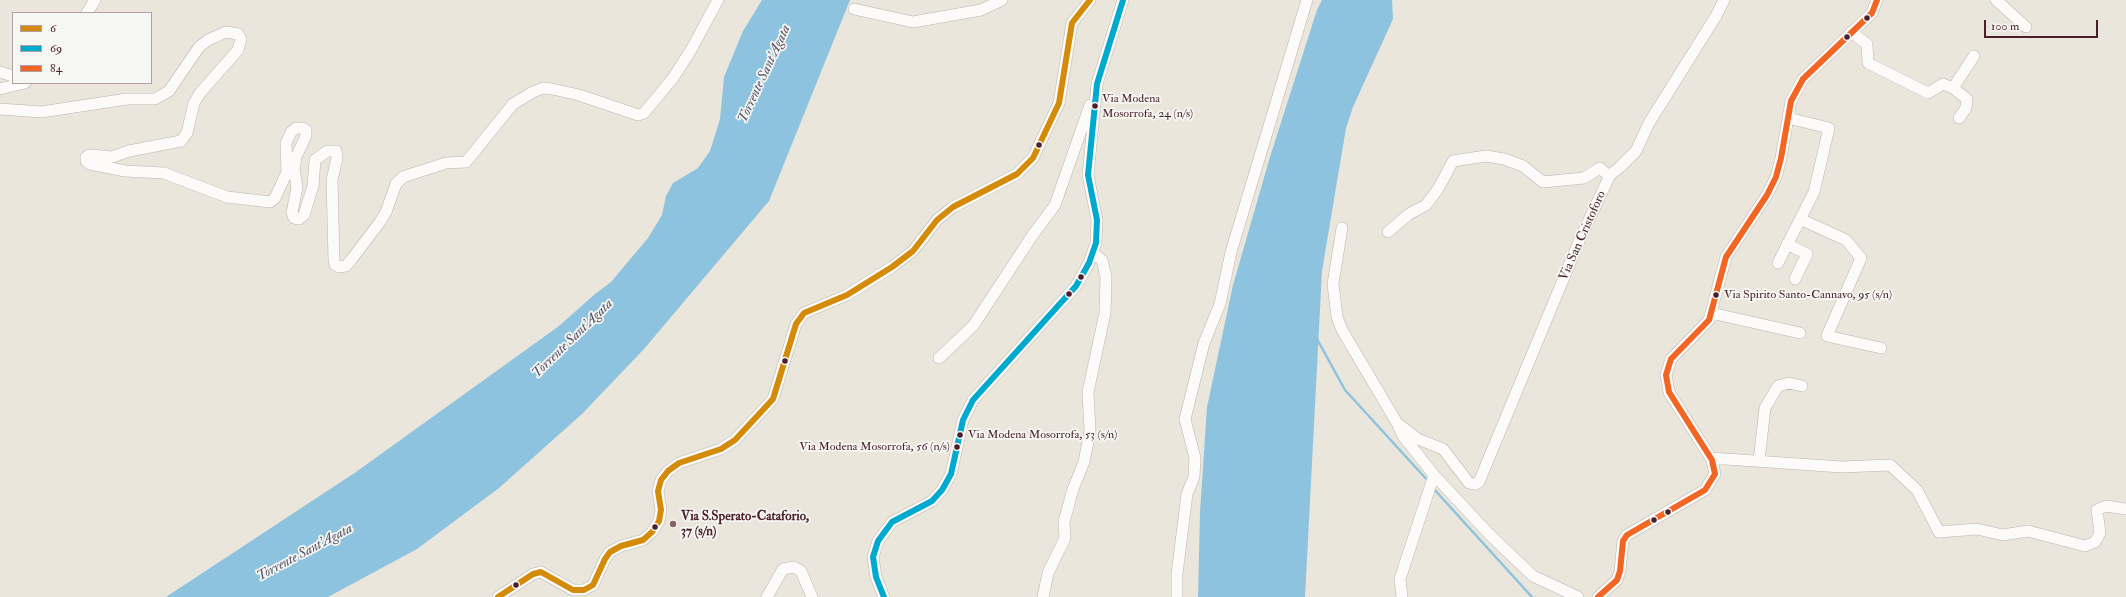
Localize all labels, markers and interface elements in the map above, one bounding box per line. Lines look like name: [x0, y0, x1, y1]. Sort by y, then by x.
legend: [12, 12, 152, 84]
scale bar: [1986, 12, 2100, 38]
unlabelled marker: [1862, 13, 1872, 23]
text: 100 m: [1991, 19, 2019, 34]
text: 6: [50, 21, 56, 36]
water label: Torrente Sant'Agata: [735, 22, 795, 126]
unlabelled marker: [1842, 32, 1852, 42]
text: 69: [50, 41, 62, 56]
text: 84: [50, 61, 62, 76]
place label: Via Modena Mosorrofa, 24 (n/s): [1102, 92, 1193, 120]
marker: Via Modena Mosorrofa, 24 (n/s): [1090, 101, 1100, 111]
unlabelled marker: [1034, 140, 1044, 150]
street label: Via San Cristoforo: [1556, 189, 1610, 283]
unlabelled marker: [1076, 272, 1086, 282]
place label: Via Spirito Santo-Cannavo, 95 (s/n): [1724, 288, 1892, 302]
unlabelled marker: [1064, 289, 1074, 299]
marker: Via Spirito Santo-Cannavo, 95 (s/n): [1711, 290, 1721, 300]
water label: Torrente Sant'Agata: [529, 296, 617, 382]
unlabelled marker: [780, 356, 790, 366]
place label: Via Modena Mosorrofa, 53 (s/n): [968, 428, 1117, 442]
marker: Via Modena Mosorrofa, 53 (s/n): [955, 430, 965, 440]
place label: Via Modena Mosorrofa, 56 (n/s): [799, 440, 950, 454]
marker: Via Modena Mosorrofa, 56 (n/s): [952, 442, 962, 452]
unlabelled marker: [1663, 507, 1673, 517]
place label: Via S.Sperato-Cataforio, 37 (s/n): [681, 509, 809, 540]
unlabelled marker: [1649, 515, 1659, 525]
marker: Via S.Sperato-Cataforio, 37 (s/n): [668, 519, 678, 529]
water label: Torrente Sant'Agata: [254, 521, 356, 585]
unlabelled marker: [650, 522, 660, 532]
unlabelled marker: [511, 580, 521, 590]

